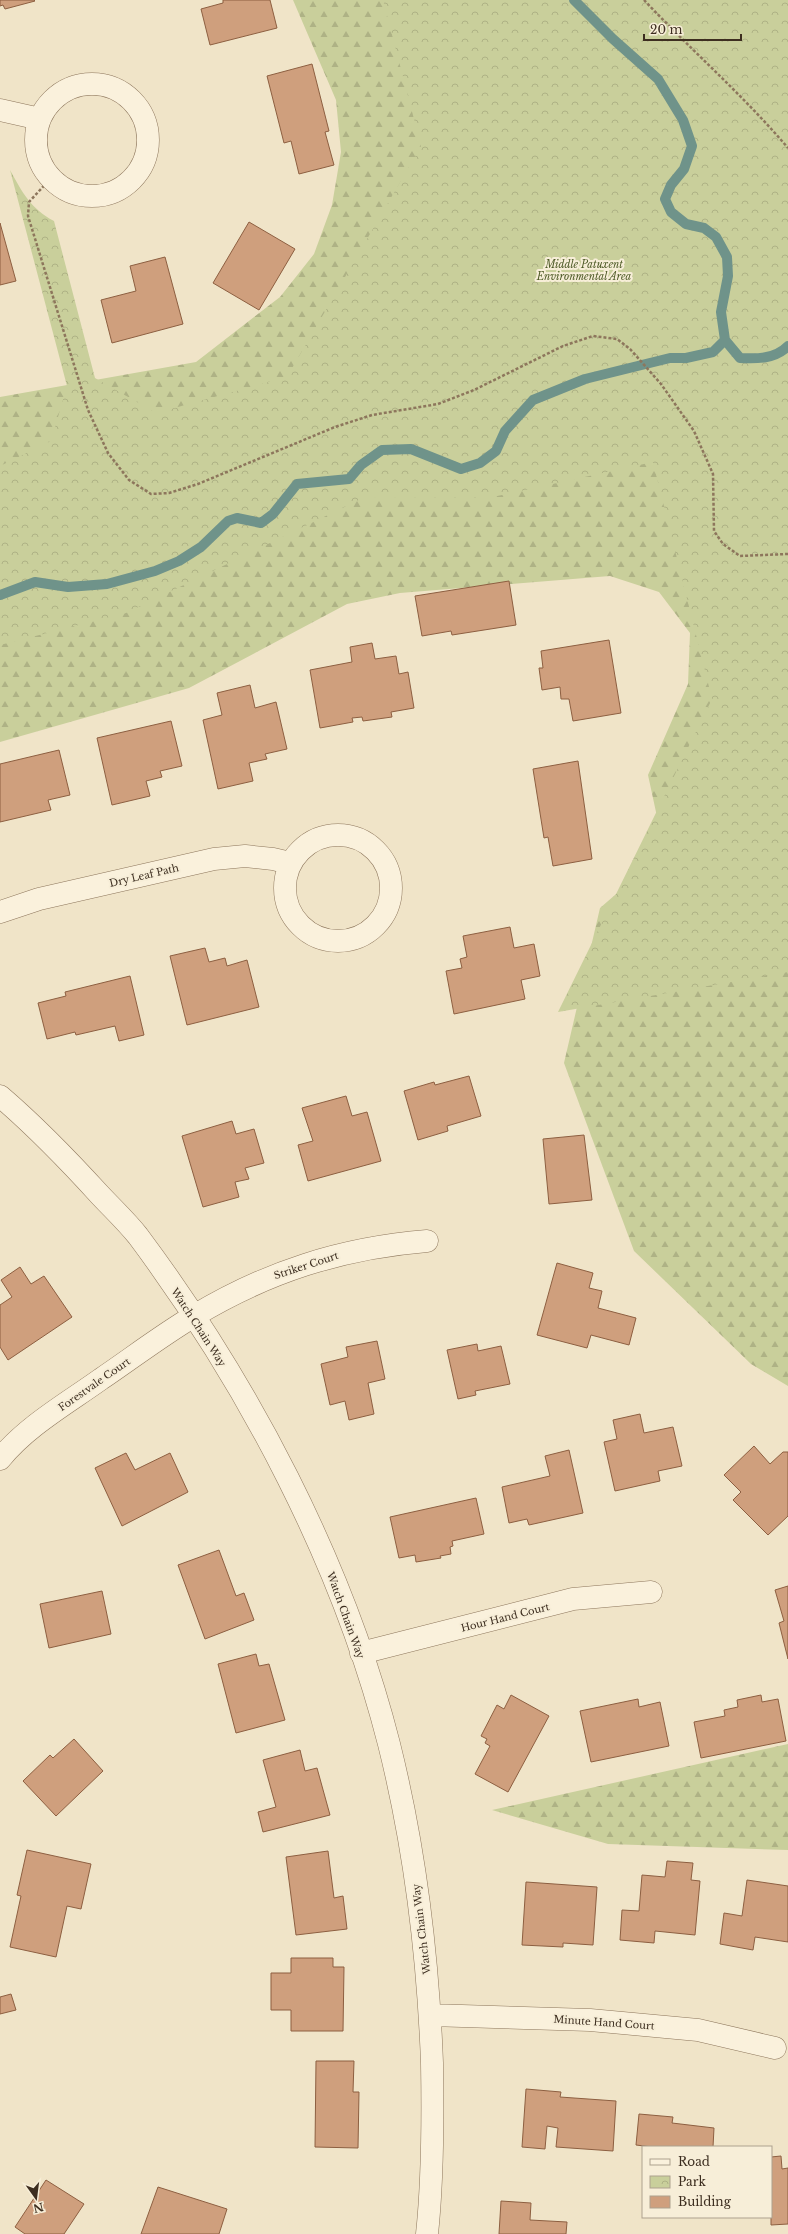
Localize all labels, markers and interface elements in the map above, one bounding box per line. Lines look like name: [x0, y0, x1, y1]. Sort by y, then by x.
scale bar: [644, 16, 741, 42]
text: 20 m: [650, 22, 682, 37]
park label: Middle Patuxent Environmental Area: [536, 258, 632, 283]
street label: Dry Leaf Path: [108, 861, 180, 890]
street label: Striker Court: [272, 1249, 340, 1282]
street label: Watch Chain Way: [168, 1285, 229, 1370]
street label: Forestvale Court: [56, 1355, 133, 1414]
street label: Watch Chain Way: [323, 1569, 367, 1661]
street label: Hour Hand Court: [460, 1600, 551, 1635]
street label: Watch Chain Way: [409, 1882, 434, 1976]
street label: Minute Hand Court: [553, 2012, 655, 2033]
legend: [642, 2146, 772, 2218]
text: Road: [678, 2154, 710, 2169]
text: Park: [678, 2174, 706, 2189]
north arrow: [16, 2178, 56, 2218]
text: Building: [678, 2194, 732, 2209]
text: N: [31, 2200, 45, 2216]

